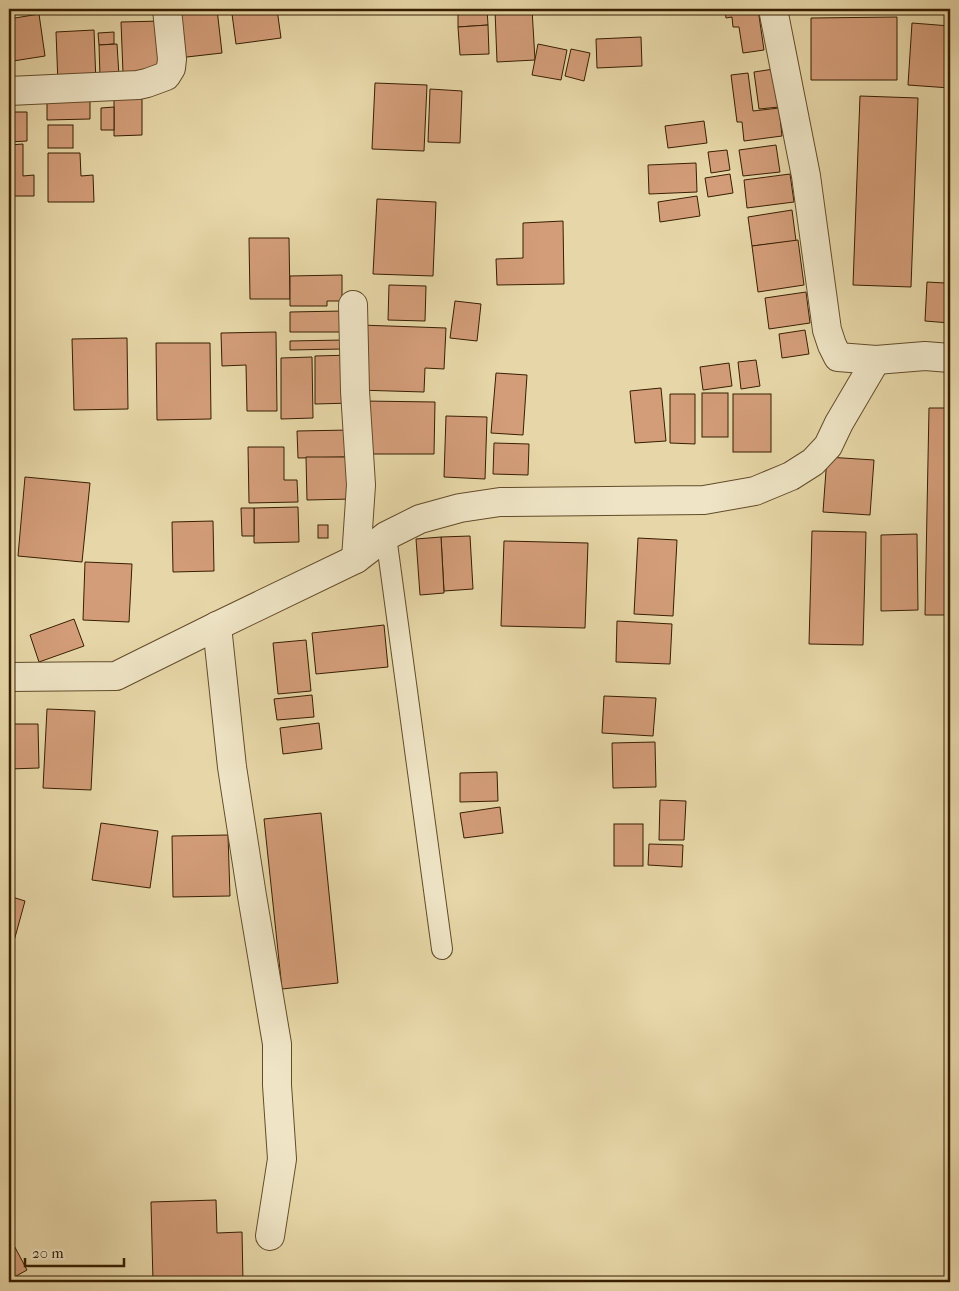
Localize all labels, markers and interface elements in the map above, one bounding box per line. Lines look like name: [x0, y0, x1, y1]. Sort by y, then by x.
scale bar: [25, 1236, 124, 1268]
text: 20 m: [32, 1244, 64, 1262]

